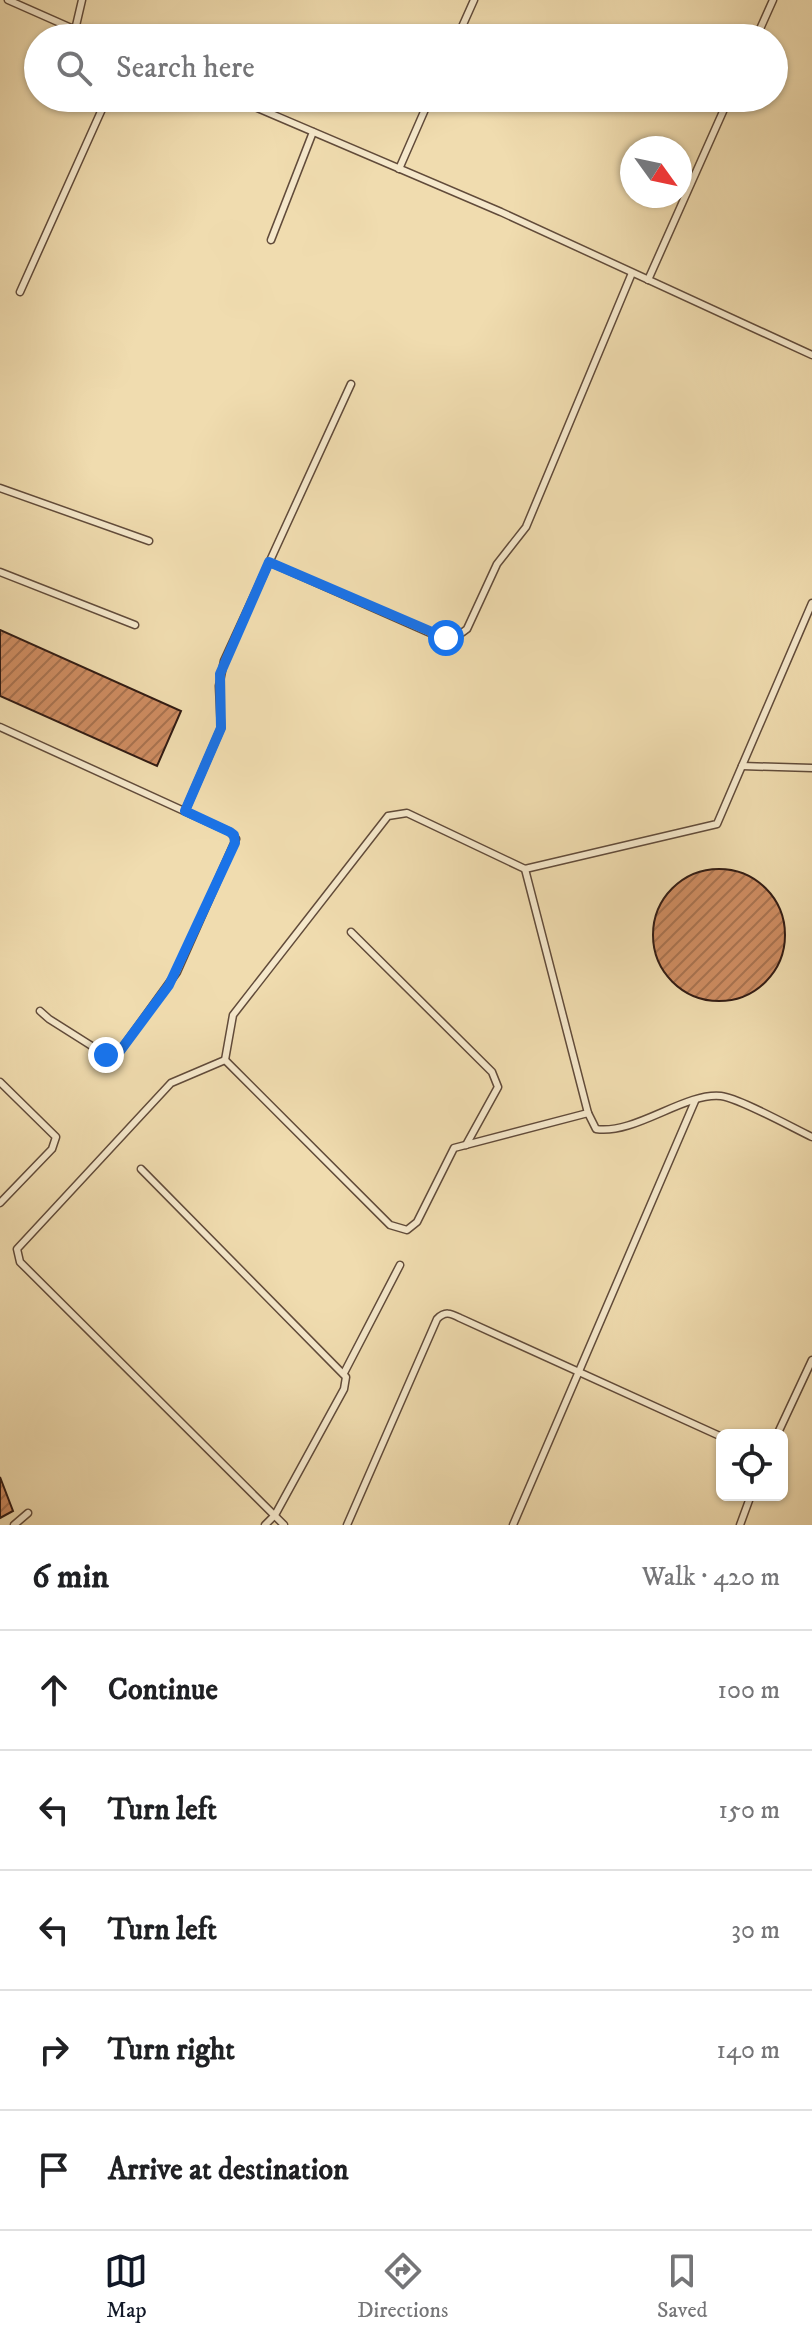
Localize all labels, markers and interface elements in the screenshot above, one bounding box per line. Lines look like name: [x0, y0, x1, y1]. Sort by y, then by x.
search box: [24, 24, 788, 112]
icon: search: [52, 46, 96, 90]
text: Search here: [116, 50, 255, 87]
north arrow: [620, 136, 692, 208]
route start: [428, 620, 464, 656]
route end: [88, 1037, 124, 1073]
map controls: [716, 1429, 788, 1501]
button: locate: [716, 1429, 788, 1501]
text: 6 min: [32, 1556, 109, 1598]
text: Walk · 420 m: [642, 1561, 780, 1594]
icon: ahead: [32, 1668, 76, 1712]
text: Continue: [108, 1672, 218, 1709]
text: 100 m: [717, 1674, 780, 1707]
icon: left: [32, 1788, 76, 1832]
text: Turn left: [108, 1792, 217, 1829]
text: 150 m: [719, 1794, 780, 1827]
icon: left: [32, 1908, 76, 1952]
text: Turn left: [108, 1912, 217, 1949]
text: 30 m: [731, 1914, 780, 1947]
icon: right: [32, 2028, 76, 2072]
text: Turn right: [108, 2032, 235, 2069]
text: 140 m: [716, 2034, 780, 2067]
icon: arrive: [32, 2148, 76, 2192]
text: Arrive at destination: [108, 2152, 349, 2189]
tab: Map: [104, 2249, 148, 2324]
tab: Directions: [357, 2249, 448, 2324]
tab: Saved: [657, 2249, 708, 2324]

